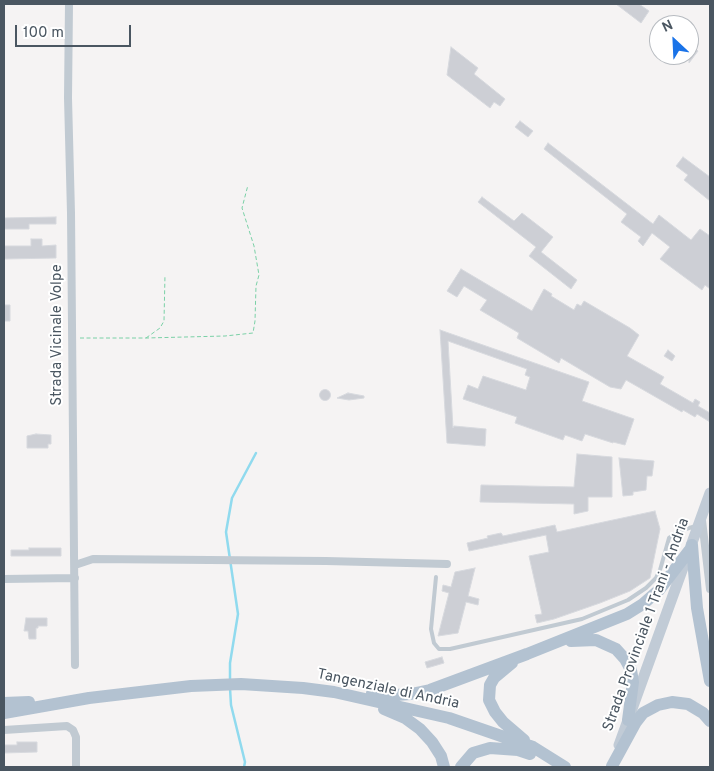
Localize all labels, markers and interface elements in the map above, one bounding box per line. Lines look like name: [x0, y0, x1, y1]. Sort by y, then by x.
scale bar: [18, 15, 134, 47]
north arrow: [649, 15, 699, 65]
text: N: [660, 17, 676, 37]
text: 100 m: [23, 24, 64, 43]
street label: Strada Vicinale Volpe: [49, 264, 67, 406]
street label: Strada Provinciale 1 Trani - Andria: [600, 516, 694, 734]
street label: Tangenziale di Andria: [315, 666, 461, 714]

